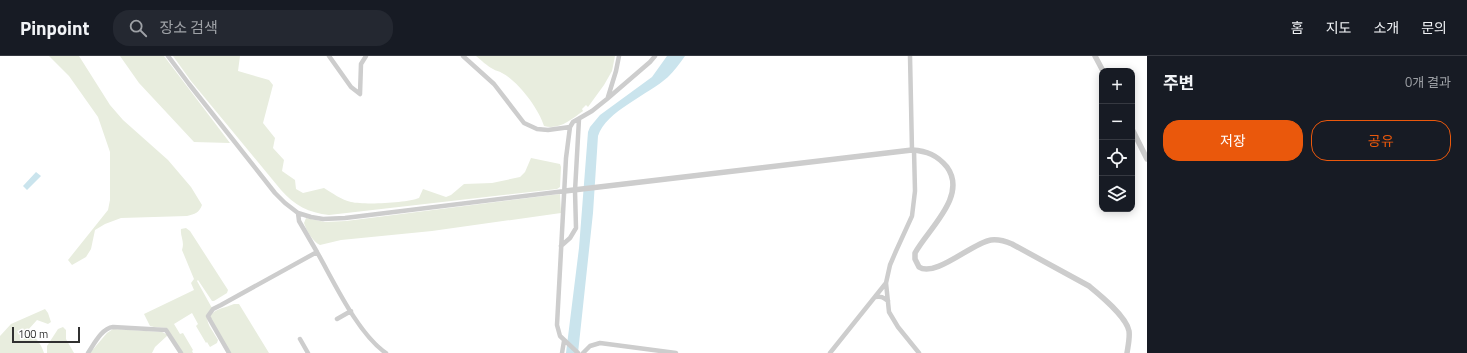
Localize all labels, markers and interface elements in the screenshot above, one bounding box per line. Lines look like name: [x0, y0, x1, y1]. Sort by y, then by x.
search box: [113, 10, 393, 46]
text: Pinpoint: [20, 13, 89, 42]
text: 장소 검색: [159, 16, 218, 39]
icon: search: [127, 17, 149, 39]
text: 홈: [1291, 17, 1304, 38]
text: 지도: [1326, 17, 1351, 38]
text: 소개: [1373, 17, 1399, 38]
text: 문의: [1421, 17, 1447, 38]
map controls: [1099, 68, 1135, 212]
button: +: [1099, 68, 1135, 104]
text: 주변: [1163, 70, 1194, 96]
text: 0개 결과: [1405, 72, 1451, 92]
button: −: [1099, 104, 1135, 140]
button: 저장: [1163, 120, 1303, 161]
button: 공유: [1311, 120, 1451, 161]
button: locate: [1099, 140, 1135, 176]
button: layers: [1099, 176, 1135, 212]
scale bar: [12, 325, 80, 344]
text: 100 m: [18, 326, 48, 342]

